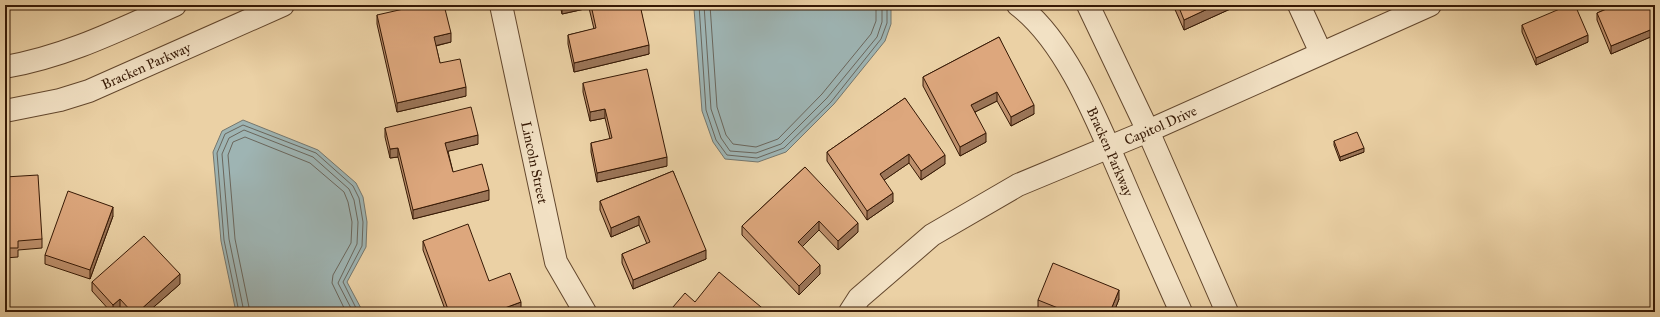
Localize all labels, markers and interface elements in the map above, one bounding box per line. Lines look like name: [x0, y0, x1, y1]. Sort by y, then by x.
street label: Bracken Parkway: [99, 39, 194, 93]
street label: Capitol Drive: [1122, 102, 1200, 149]
street label: Bracken Parkway: [1083, 104, 1137, 199]
street label: Lincoln Street: [517, 120, 551, 205]

